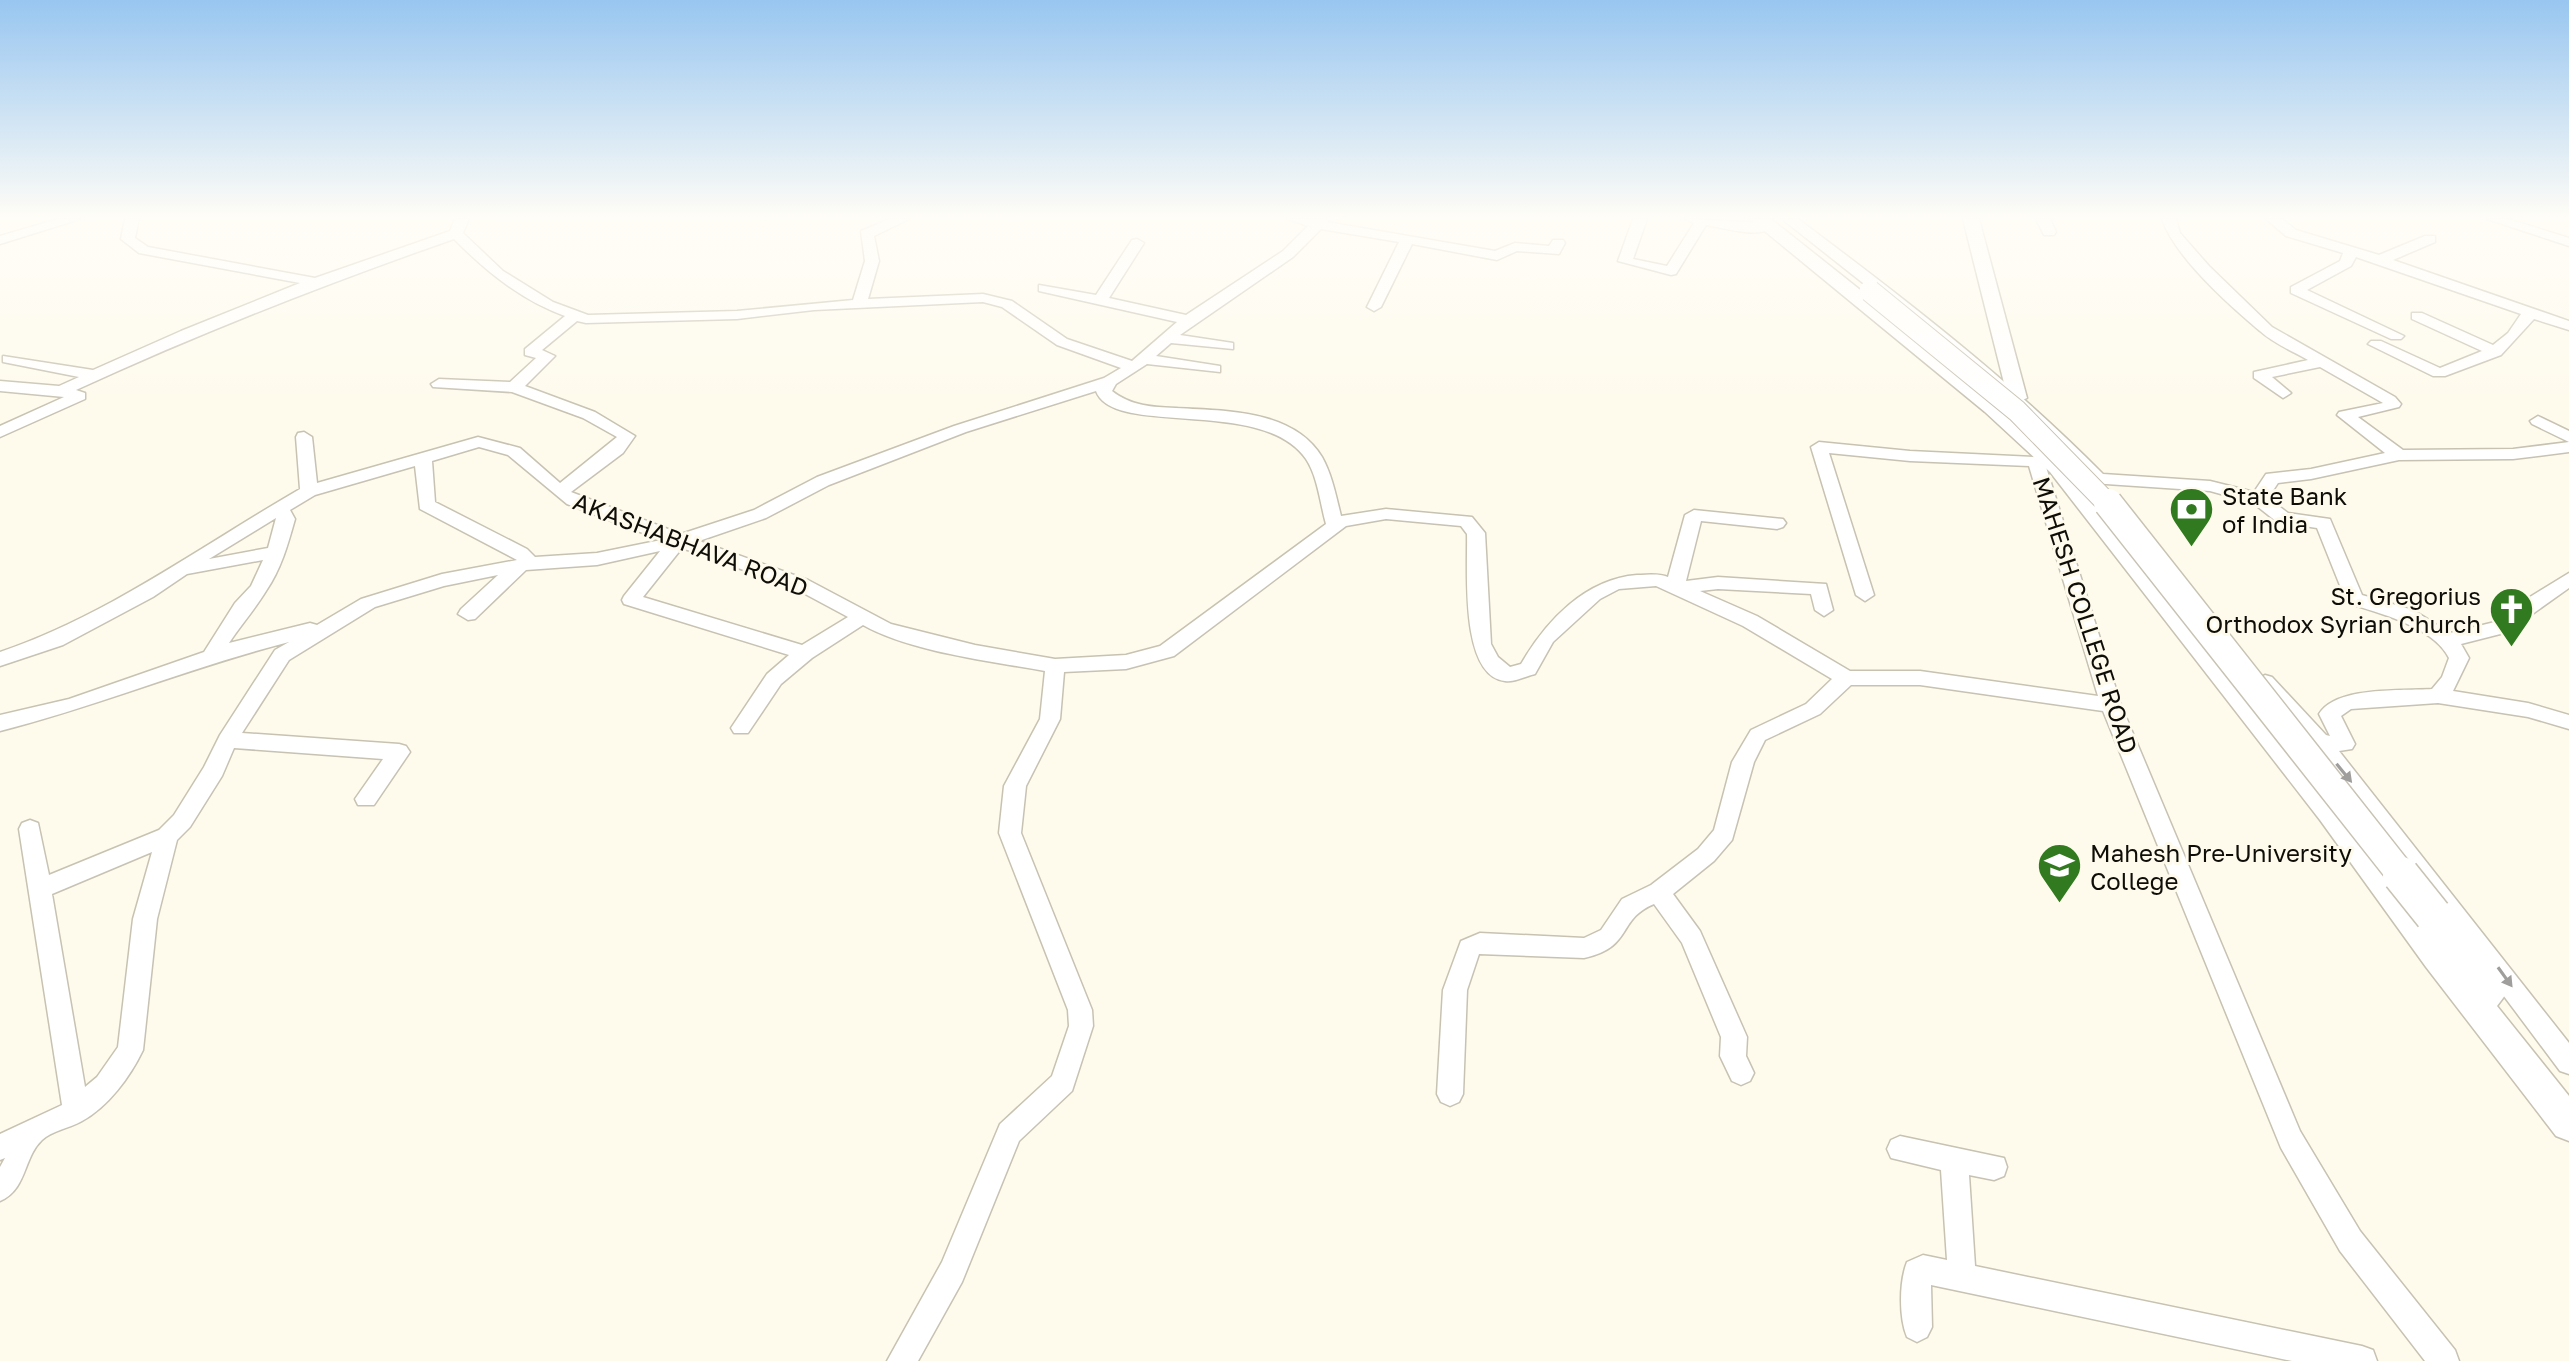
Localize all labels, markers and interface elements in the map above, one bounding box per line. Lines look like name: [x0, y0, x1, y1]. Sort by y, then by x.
street label: MAHESH COLLEGE ROAD: [2028, 473, 2144, 757]
place label: State Bank of India: [2222, 481, 2347, 538]
bank icon: State Bank of India: [2167, 485, 2215, 548]
street label: AKASHABHAVA ROAD: [569, 486, 813, 602]
place label: St. Gregorius Orthodox Syrian Church: [2206, 581, 2481, 638]
church icon: St. Gregorius Orthodox Syrian Church: [2488, 585, 2536, 648]
one-way arrow: [2335, 762, 2352, 782]
place label: Mahesh Pre-University College: [2090, 838, 2352, 895]
school or university icon: Mahesh Pre-University College: [2035, 842, 2083, 905]
one-way arrow: [2496, 967, 2512, 987]

